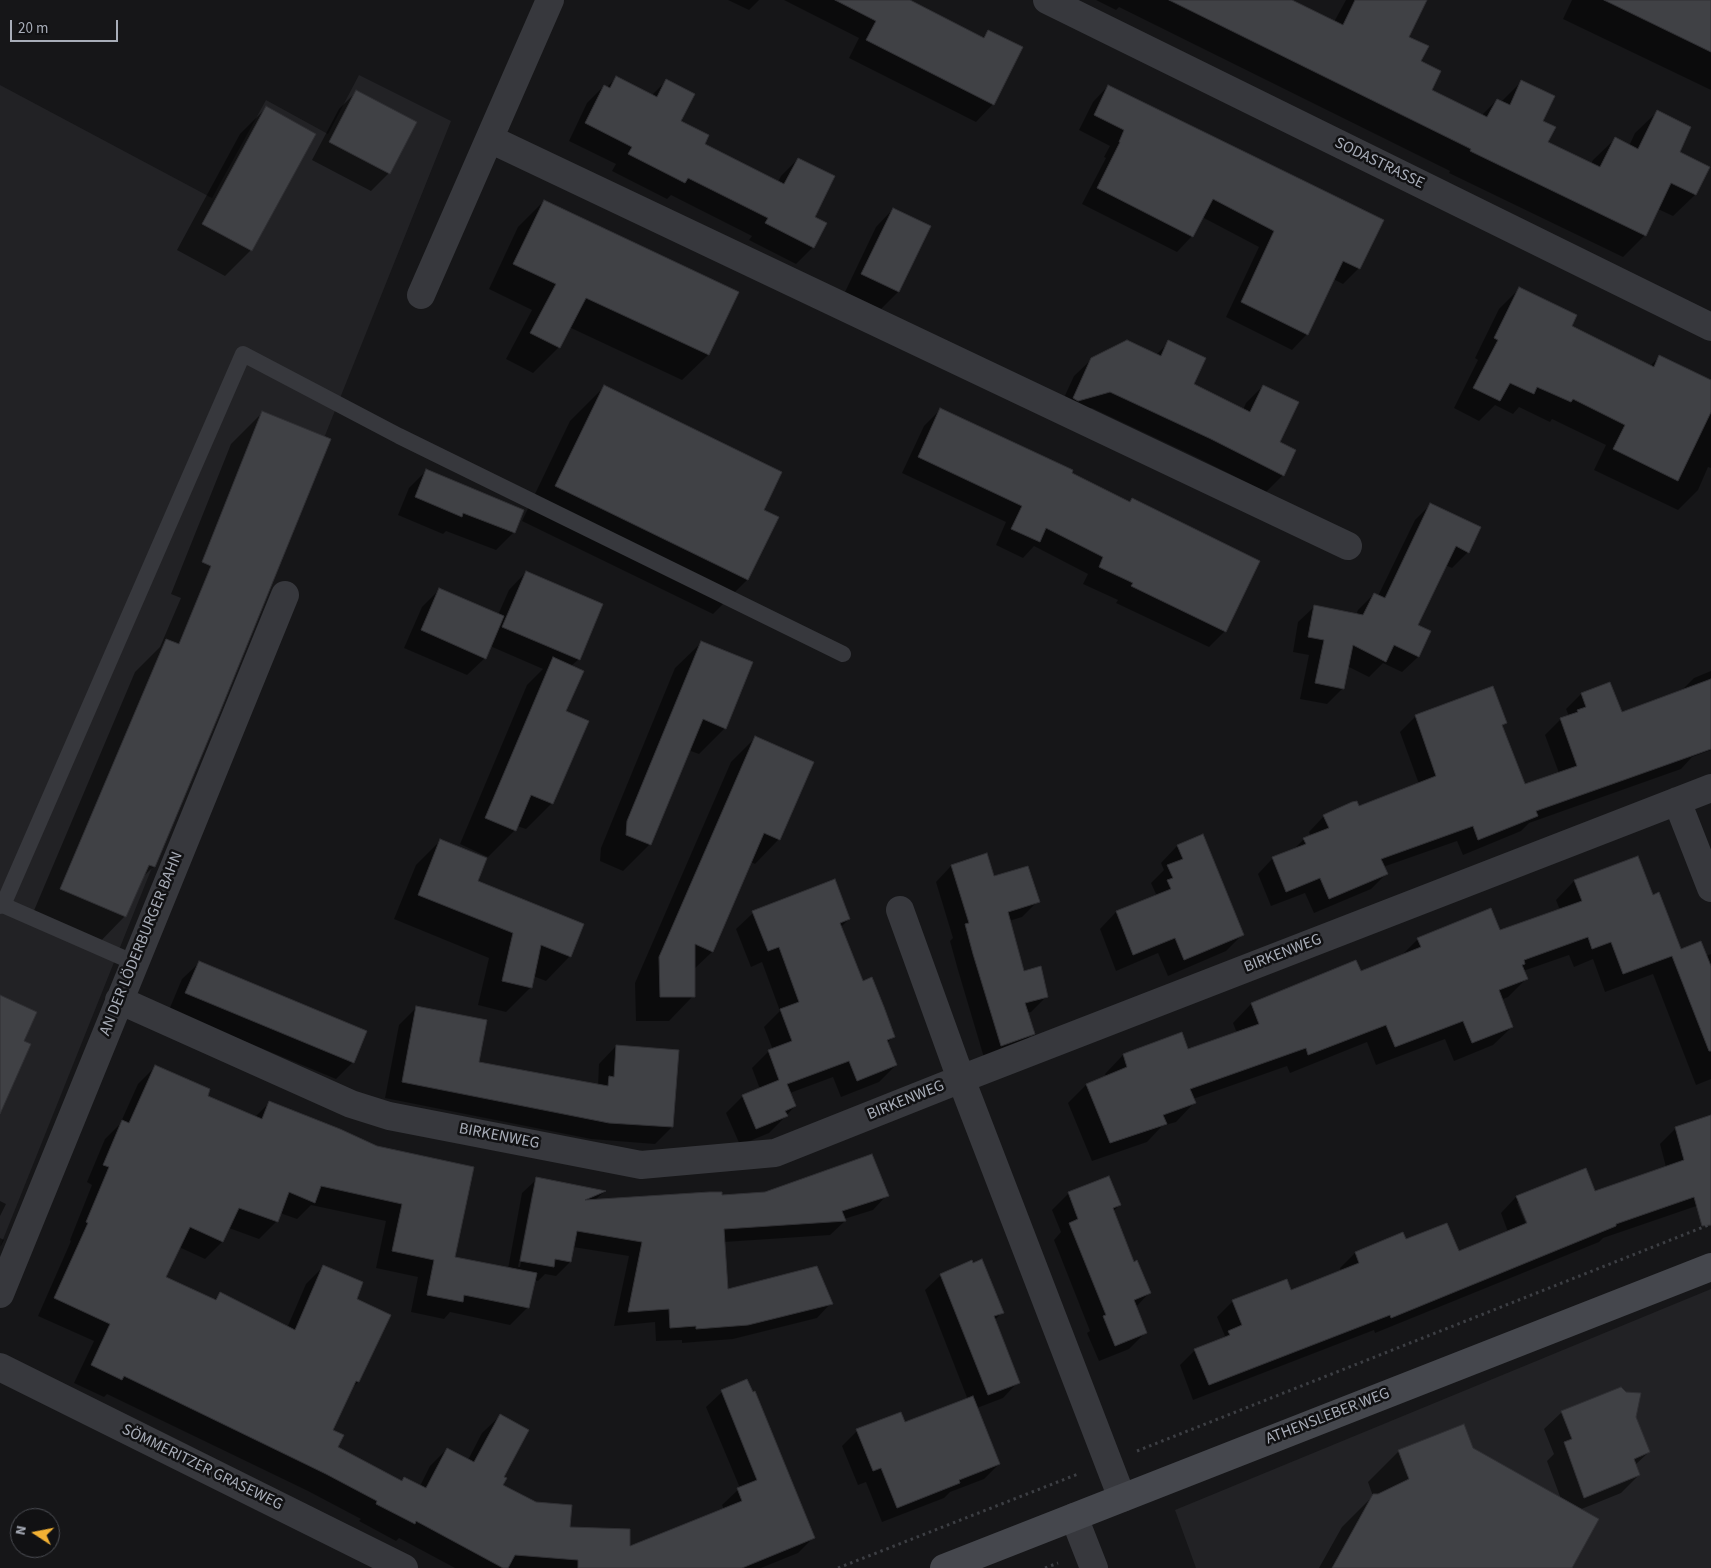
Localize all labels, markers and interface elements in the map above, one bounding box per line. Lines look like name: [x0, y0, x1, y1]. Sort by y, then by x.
scale bar: [12, 10, 120, 42]
text: 20 m: [18, 18, 48, 39]
street label: SODASTRASSE: [1331, 134, 1427, 194]
street label: AN DER LÖDERBURGER BAHN: [96, 849, 188, 1039]
street label: BIRKENWEG: [1241, 930, 1325, 978]
street label: BIRKENWEG: [865, 1077, 947, 1125]
street label: BIRKENWEG: [457, 1120, 541, 1154]
street label: ATHENSLEBER WEG: [1263, 1384, 1393, 1450]
street label: SÖMMERITZER GRASEWEG: [118, 1421, 286, 1515]
north arrow: [10, 1508, 60, 1558]
text: N: [11, 1524, 32, 1537]

